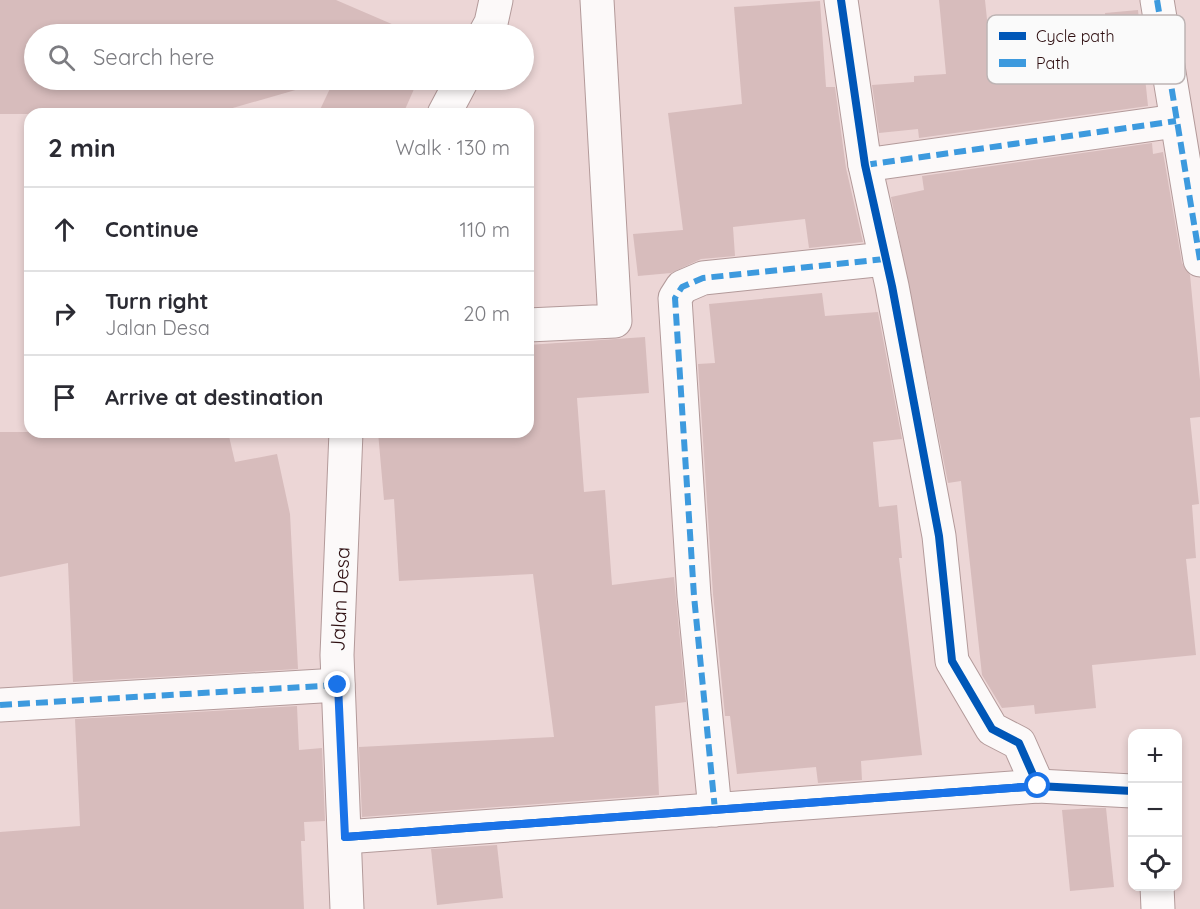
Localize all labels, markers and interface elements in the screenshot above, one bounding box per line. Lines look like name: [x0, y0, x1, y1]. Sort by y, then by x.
legend: [987, 15, 1185, 84]
search box: [24, 24, 534, 90]
text: Cycle path: [1036, 26, 1115, 46]
icon: search: [45, 41, 78, 74]
text: Search here: [93, 43, 214, 71]
text: Path: [1036, 53, 1070, 73]
text: 2 min: [48, 131, 116, 164]
text: Walk · 130 m: [395, 135, 510, 160]
icon: ahead: [48, 213, 81, 246]
text: Continue: [105, 215, 199, 243]
text: 110 m: [460, 217, 510, 242]
text: Turn right: [105, 287, 209, 315]
icon: right: [48, 297, 81, 330]
text: 20 m: [463, 301, 510, 326]
text: Jalan Desa: [105, 315, 210, 340]
icon: arrive: [48, 381, 81, 414]
text: Arrive at destination: [105, 383, 323, 411]
street label: Jalan Desa: [324, 546, 355, 652]
route end: [324, 671, 350, 697]
map controls: [1128, 729, 1182, 891]
button: +: [1128, 729, 1182, 783]
route start: [1024, 772, 1050, 798]
button: −: [1128, 783, 1182, 837]
button: locate: [1128, 837, 1182, 891]

